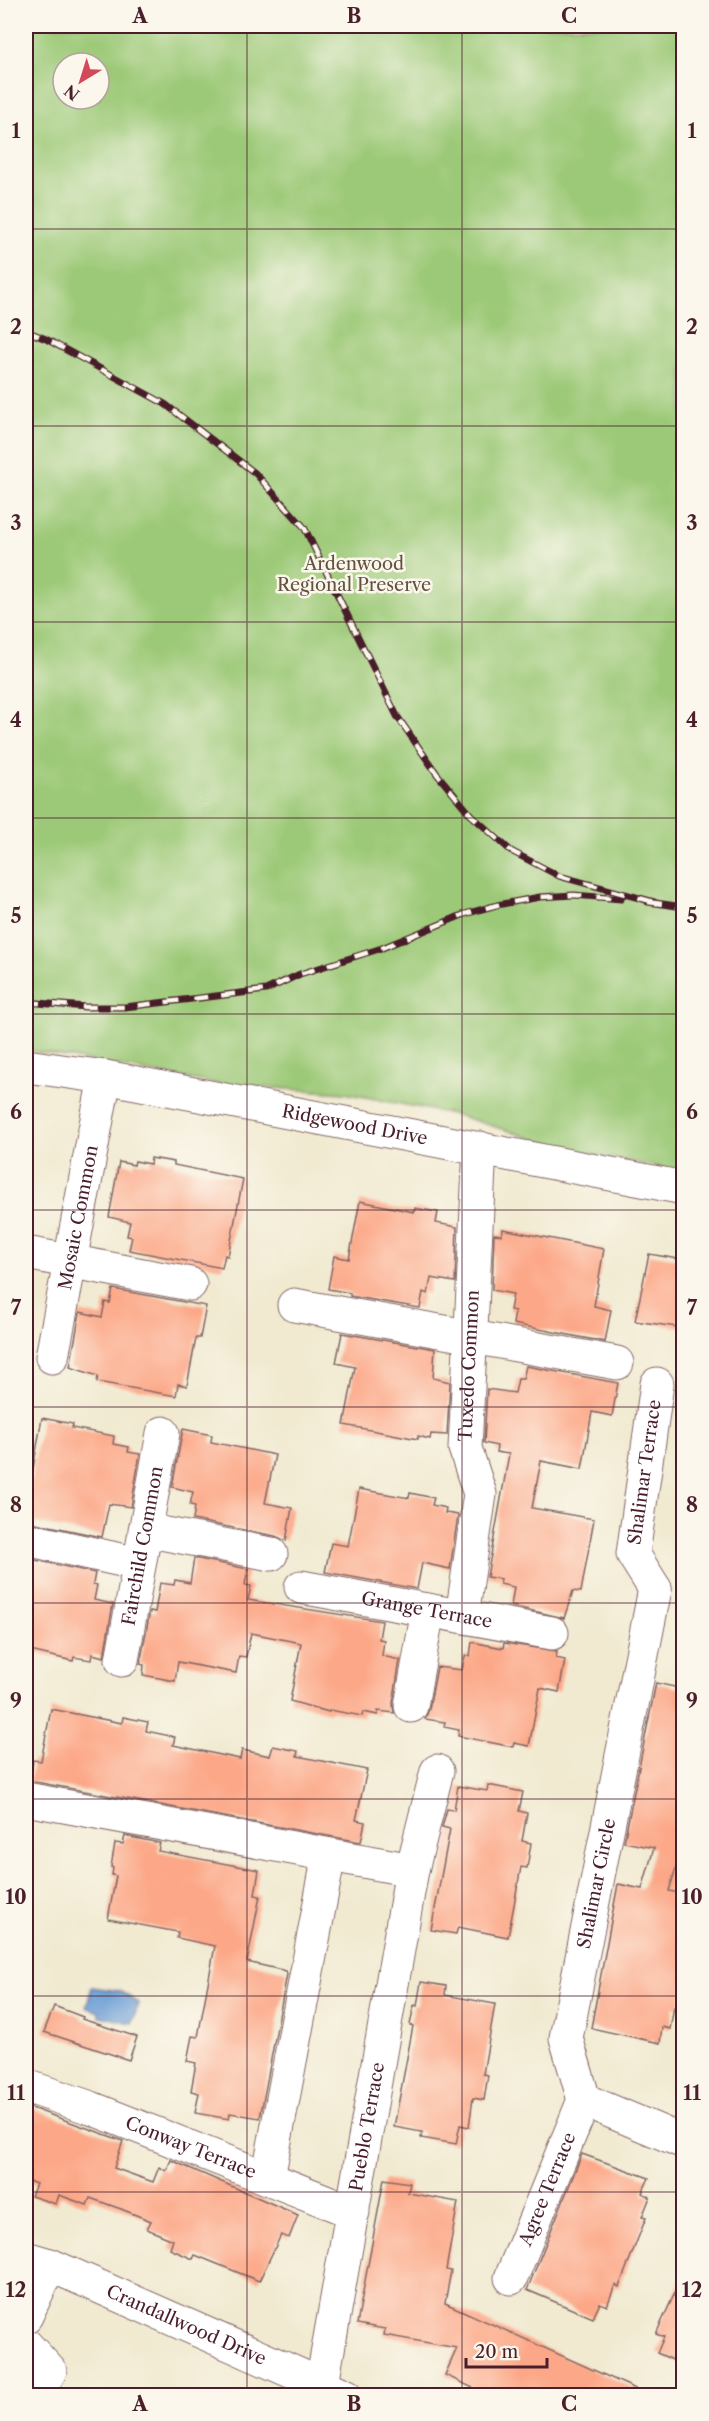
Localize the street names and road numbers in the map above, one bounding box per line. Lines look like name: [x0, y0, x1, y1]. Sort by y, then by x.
street label: Ridgewood Drive: [280, 1100, 429, 1150]
street label: Mosaic Common: [54, 1143, 103, 1292]
street label: Tuxedo Common: [454, 1289, 484, 1442]
street label: Shalimar Terrace: [623, 1398, 666, 1546]
street label: Fairchild Common: [117, 1464, 168, 1627]
street label: Grange Terrace: [360, 1587, 494, 1633]
street label: Shalimar Circle: [573, 1817, 620, 1951]
street label: Pueblo Terrace: [345, 2061, 389, 2193]
street label: Conway Terrace: [122, 2112, 259, 2183]
street label: Agree Terrace: [514, 2129, 580, 2250]
street label: Crandallwood Drive: [103, 2280, 270, 2370]

